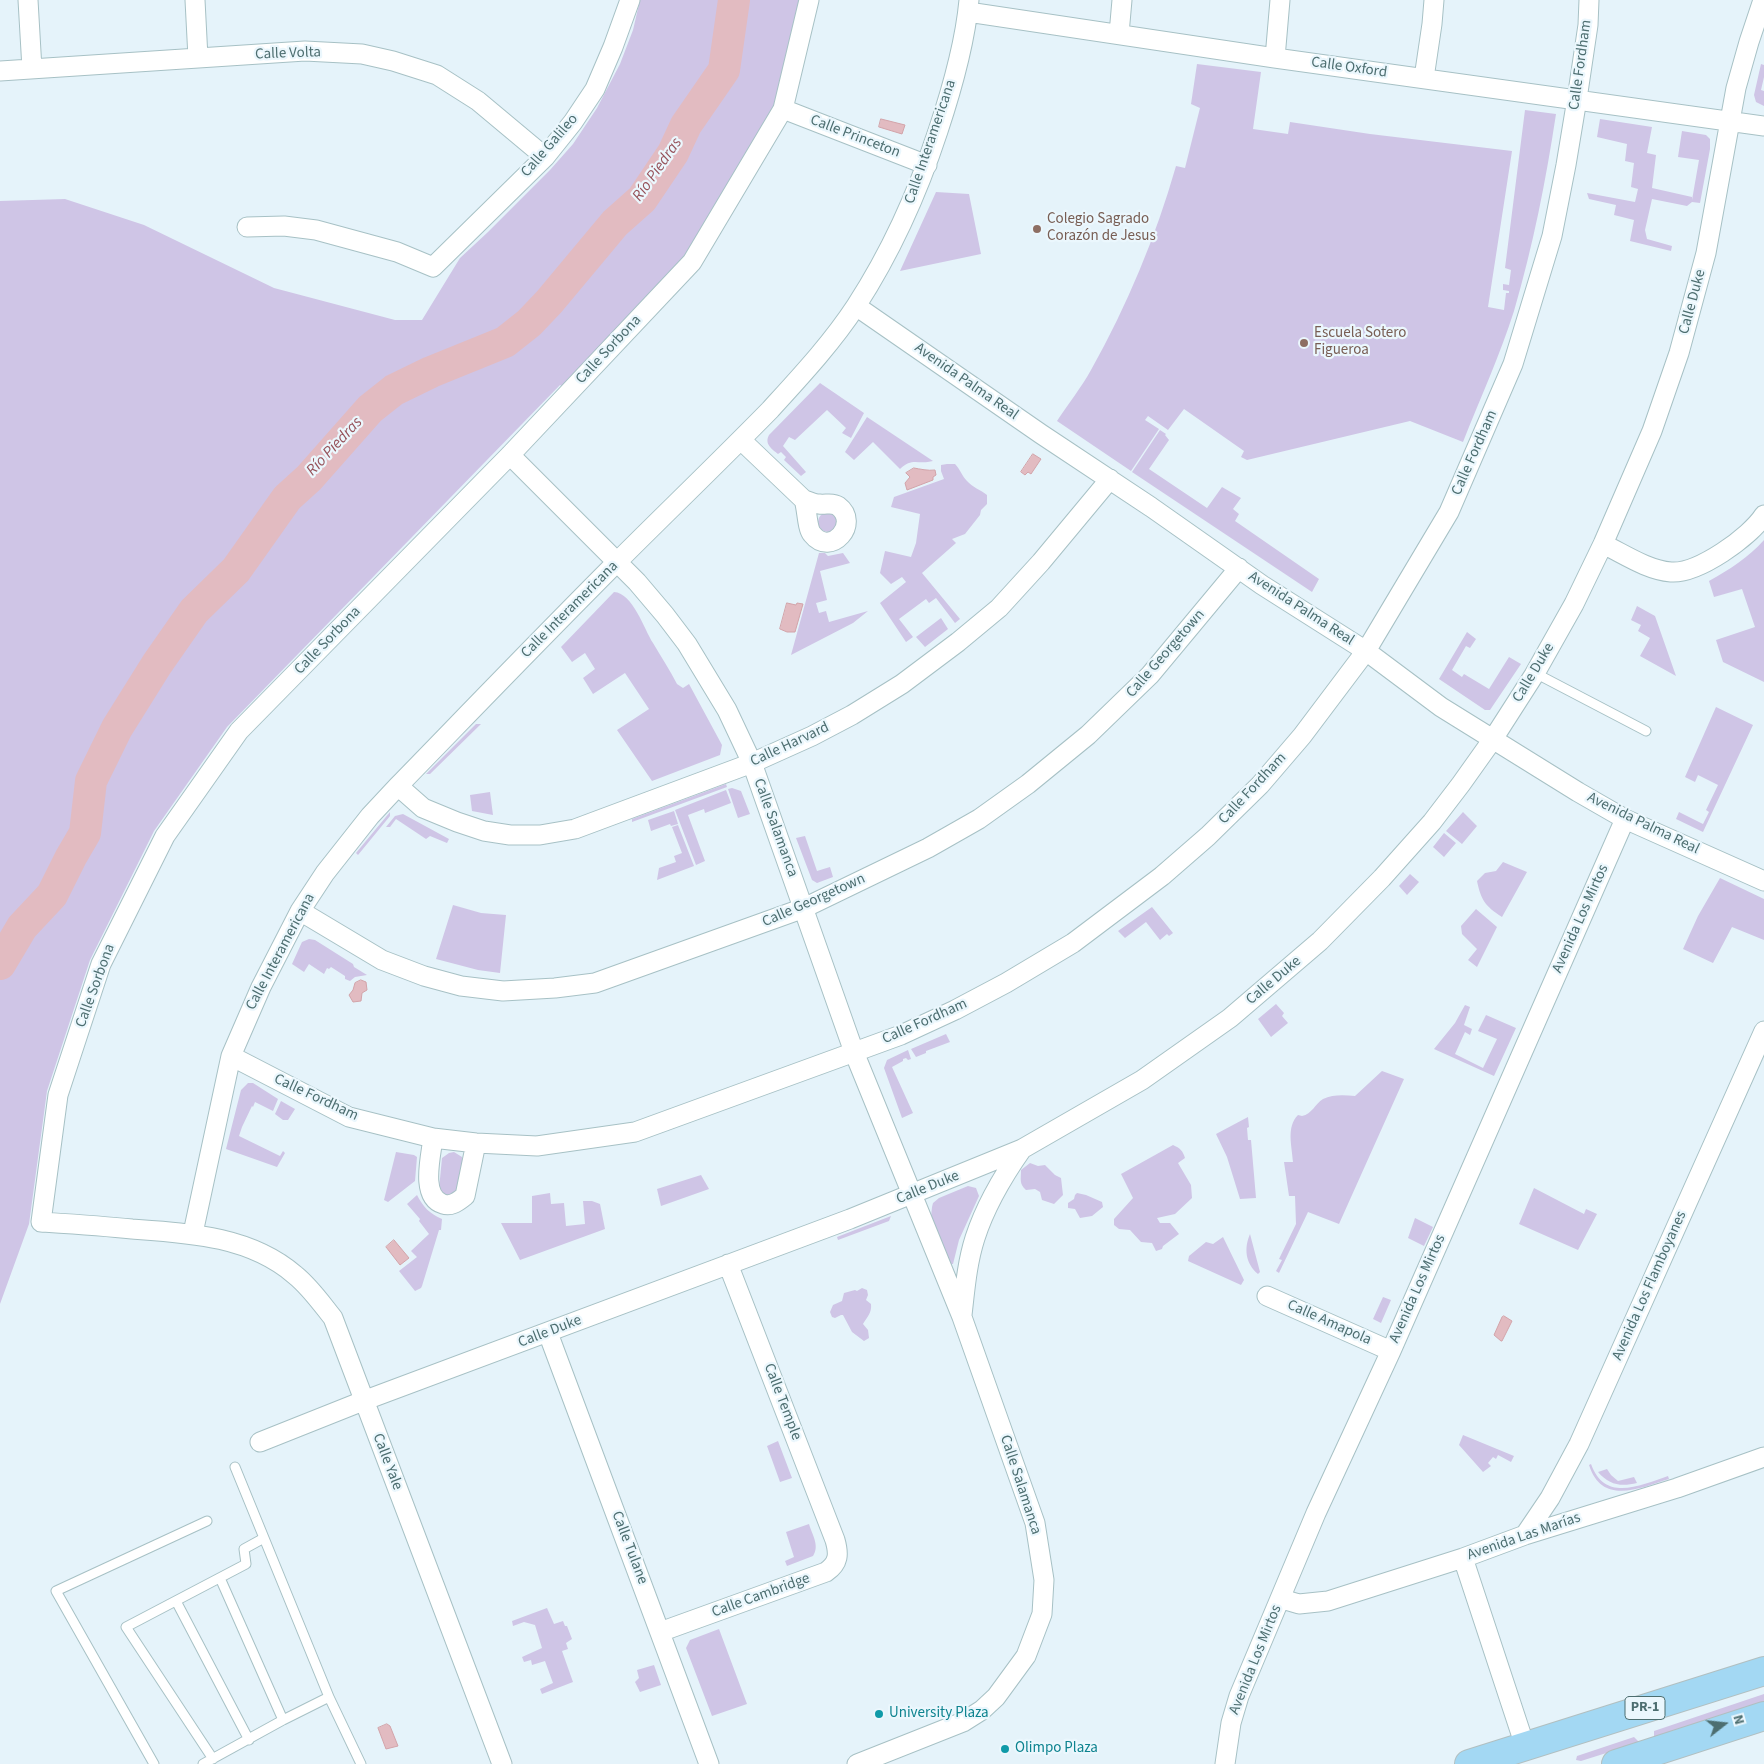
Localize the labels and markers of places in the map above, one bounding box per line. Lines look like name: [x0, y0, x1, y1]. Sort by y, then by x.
place label: Colegio Sagrado Corazón de Jesus: [1047, 211, 1156, 246]
marker: Colegio Sagrado Corazón de Jesus: [1031, 223, 1043, 235]
place label: Escuela Sotero Figueroa: [1314, 325, 1406, 360]
marker: Escuela Sotero Figueroa: [1298, 337, 1310, 349]
place label: University Plaza: [889, 1705, 989, 1723]
marker: University Plaza: [873, 1708, 885, 1720]
place label: Olimpo Plaza: [1015, 1740, 1098, 1758]
marker: Olimpo Plaza: [999, 1743, 1011, 1755]

